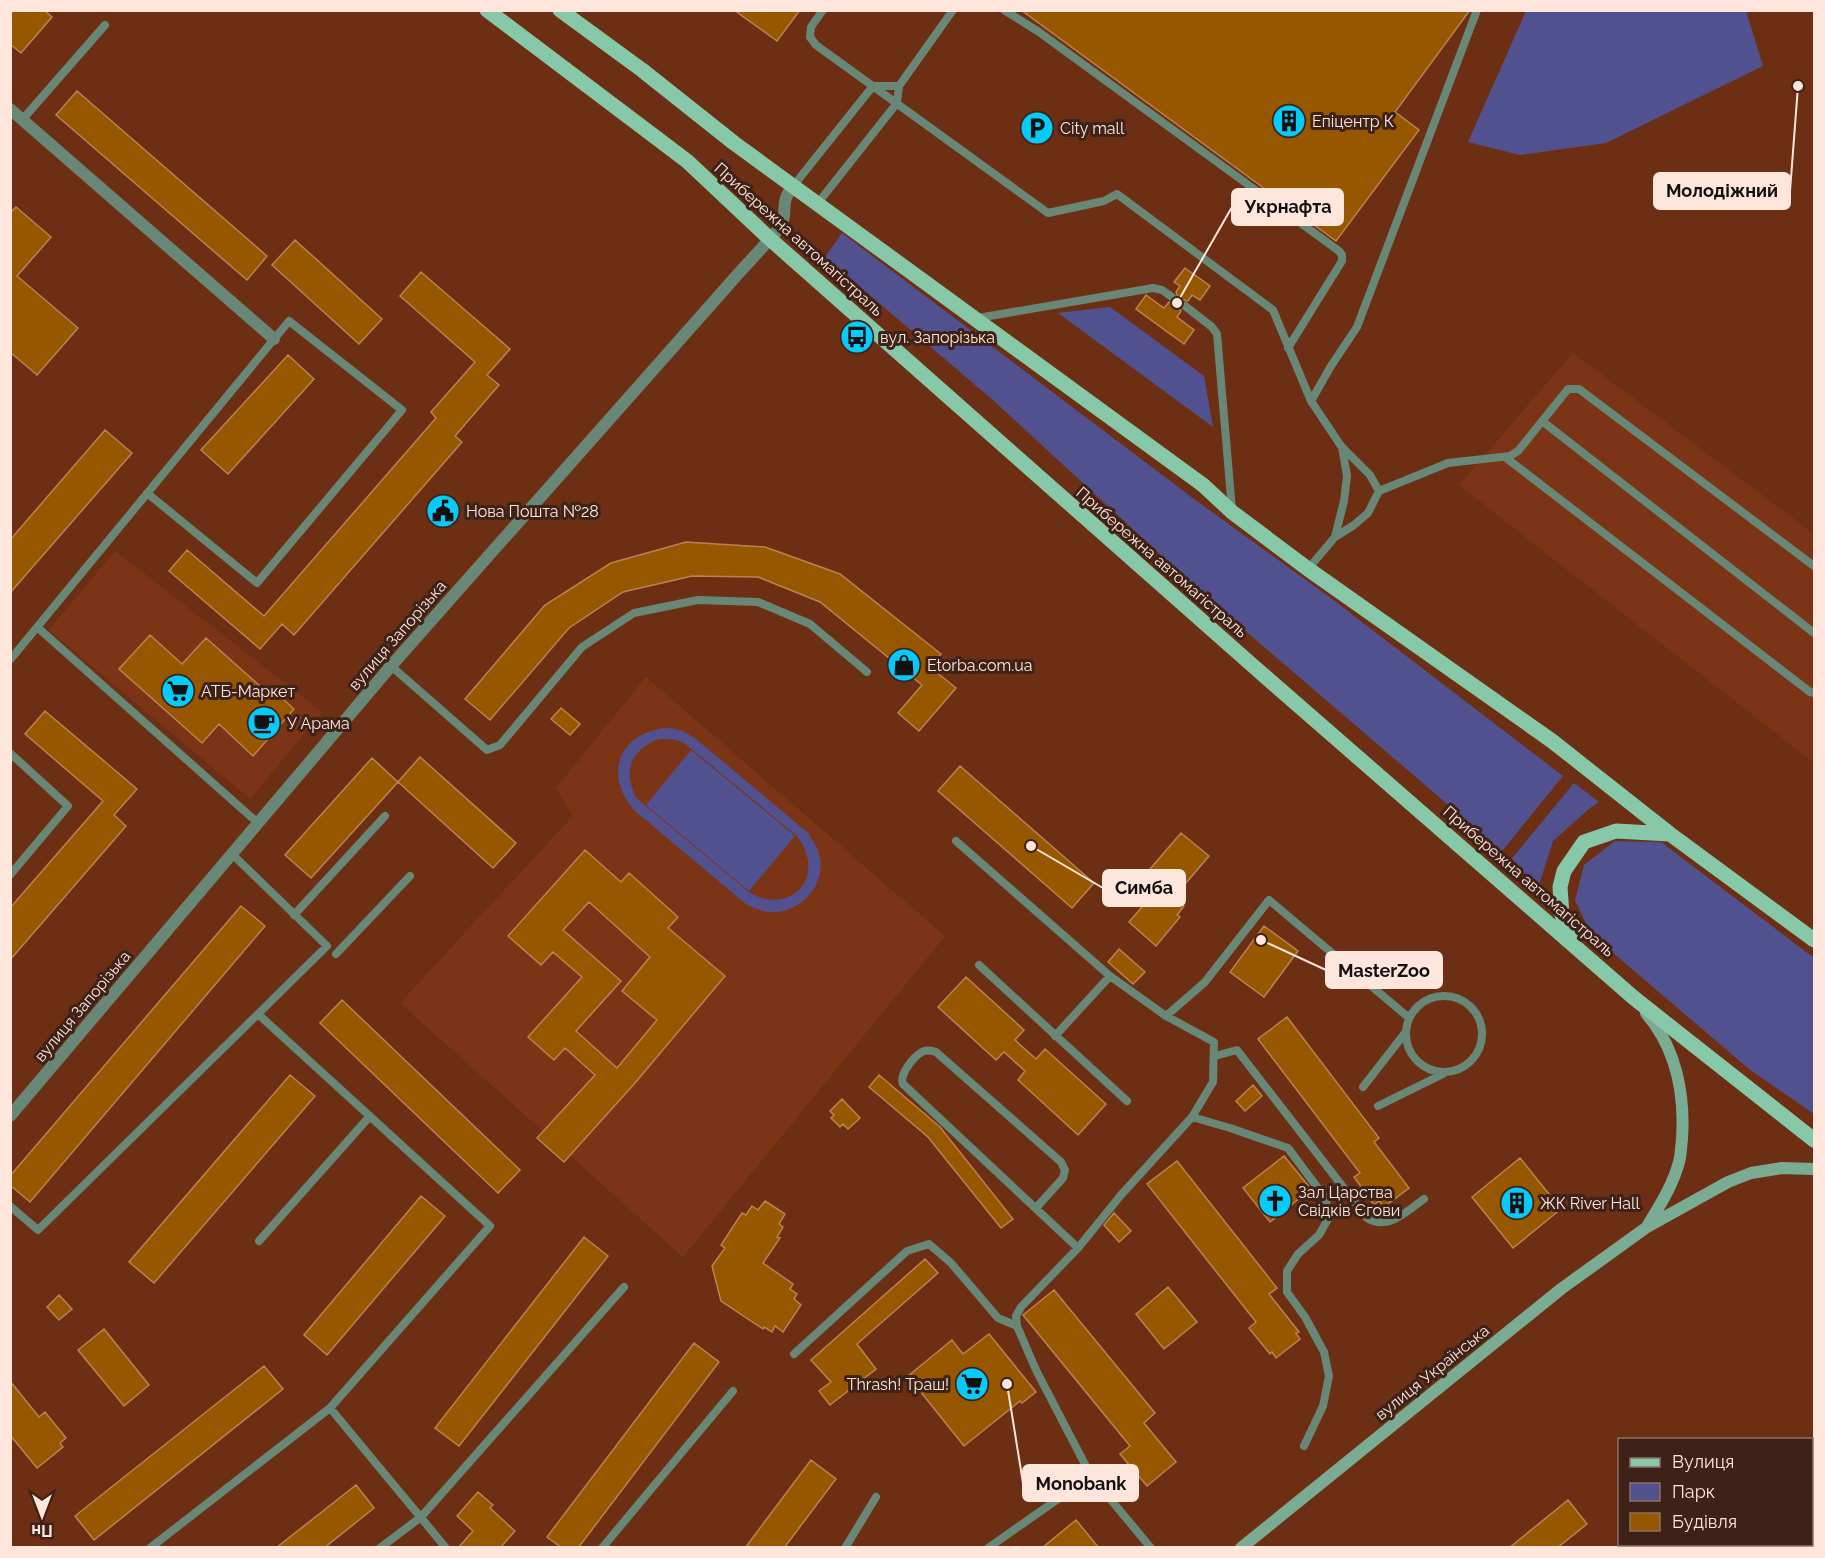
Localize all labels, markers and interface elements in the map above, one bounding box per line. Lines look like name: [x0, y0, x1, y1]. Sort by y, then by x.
building icon: Епіцентр К: [1271, 103, 1307, 139]
parking icon: City mall: [1019, 110, 1055, 146]
place label: Епіцентр К: [1312, 112, 1394, 131]
place label: City mall: [1060, 119, 1125, 138]
street label: Прибережна автомагістраль: [710, 159, 887, 320]
callout: Молодіжний: [1654, 173, 1790, 209]
text: Молодіжний: [1666, 180, 1778, 201]
callout: Укрнафта: [1232, 189, 1343, 225]
text: Укрнафта: [1243, 196, 1332, 217]
bus stop icon: вул. Запорізька: [839, 319, 875, 355]
place label: вул. Запорізька: [880, 328, 995, 347]
street label: Прибережна автомагістраль: [1072, 483, 1251, 642]
public building icon: Нова Пошта №28: [425, 493, 461, 529]
place label: Нова Пошта №28: [466, 502, 599, 521]
street label: вулиця Запорізька: [345, 577, 450, 694]
shop icon: Etorba.com.ua: [886, 647, 922, 683]
place label: Etorba.com.ua: [927, 656, 1032, 675]
supermarket icon: АТБ-Маркет: [160, 673, 196, 709]
place label: АТБ-Маркет: [201, 682, 296, 701]
cafe icon: У Арама: [246, 705, 282, 741]
place label: У Арама: [287, 714, 350, 733]
street label: Прибережна автомагістраль: [1439, 802, 1618, 961]
callout: Симба: [1103, 870, 1185, 906]
text: Симба: [1115, 877, 1173, 898]
street label: вулиця Запорізька: [30, 947, 134, 1066]
callout: MasterZoo: [1326, 952, 1442, 988]
text: MasterZoo: [1338, 960, 1430, 981]
church icon: Зал Царства Свідків Єгови: [1257, 1183, 1293, 1219]
place label: Зал Царства Свідків Єгови: [1298, 1183, 1400, 1220]
building icon: ЖК River Hall: [1499, 1185, 1535, 1221]
place label: ЖК River Hall: [1540, 1194, 1640, 1213]
street label: вулиця Українська: [1372, 1321, 1493, 1424]
supermarket icon: Thrash! Траш!: [954, 1366, 990, 1402]
place label: Thrash! Траш!: [847, 1375, 949, 1394]
legend: [1618, 1438, 1813, 1546]
text: Вулиця: [1672, 1451, 1734, 1472]
callout: Monobank: [1023, 1465, 1138, 1501]
text: Monobank: [1036, 1473, 1127, 1494]
text: Парк: [1672, 1481, 1715, 1502]
north arrow: [12, 1486, 72, 1546]
text: Будівля: [1672, 1511, 1737, 1532]
text: Пн: [31, 1521, 53, 1540]

